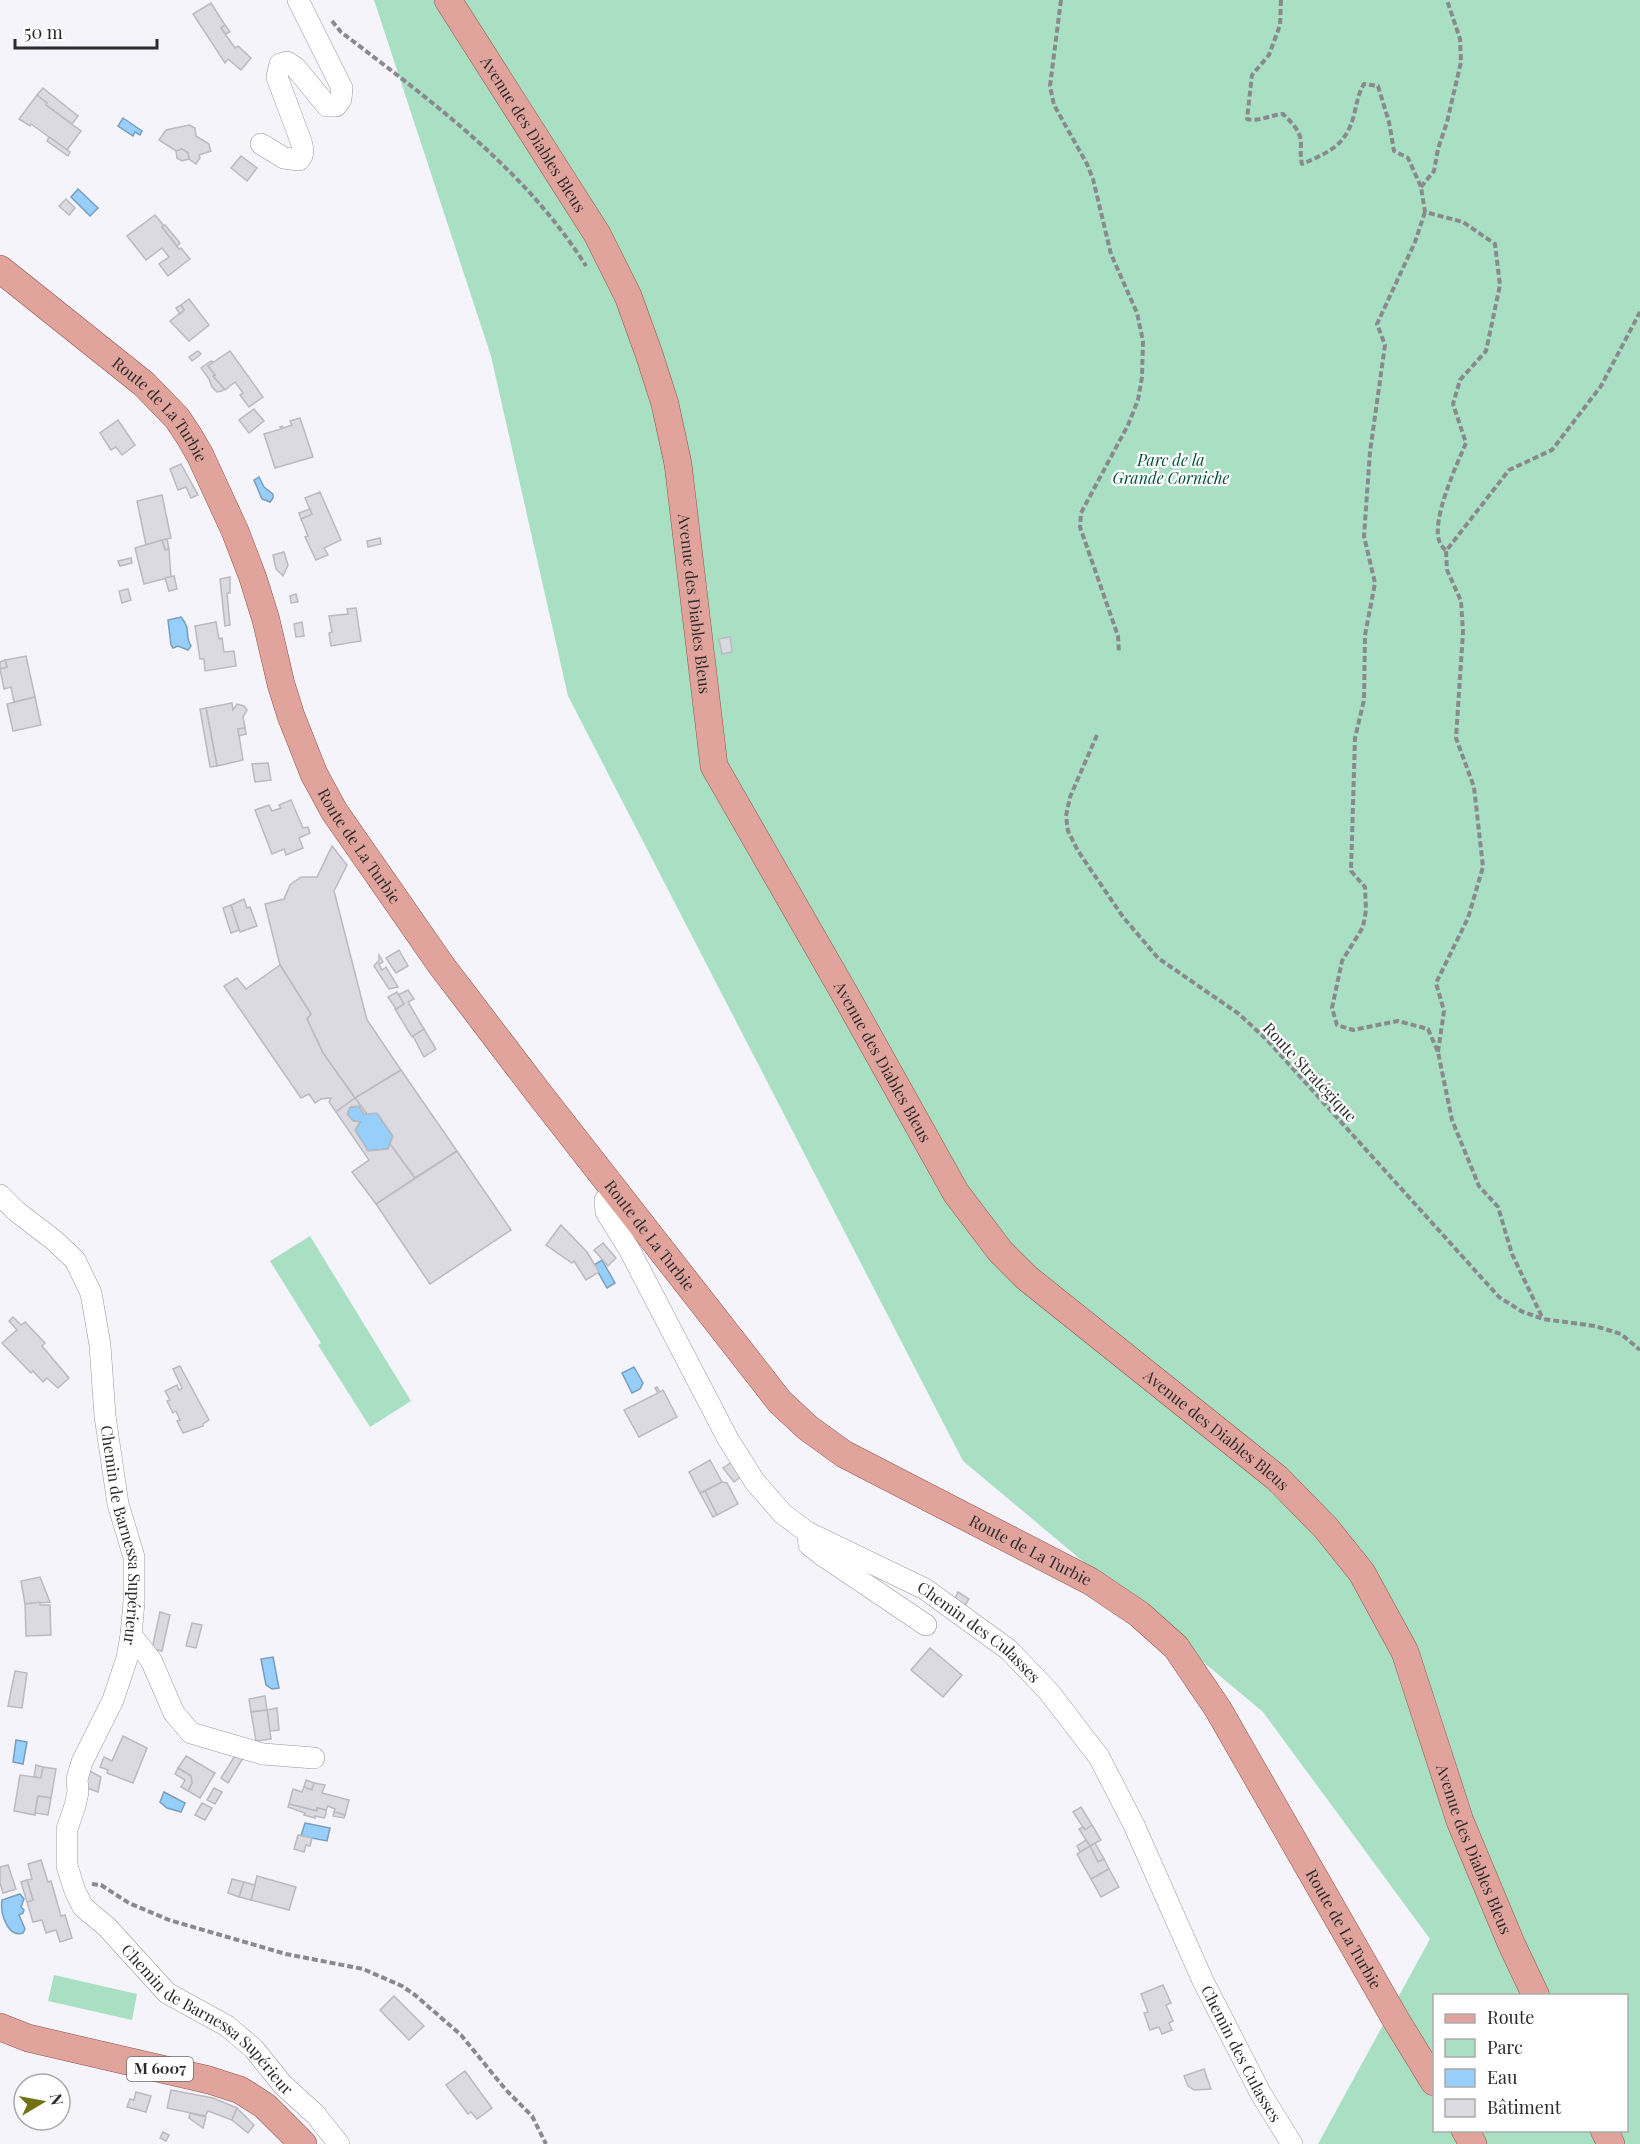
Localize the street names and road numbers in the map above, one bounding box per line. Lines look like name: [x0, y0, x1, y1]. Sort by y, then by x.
street label: Avenue des Diables Bleus: [476, 51, 591, 216]
street label: Route de La Turbie: [108, 352, 213, 465]
street label: Avenue des Diables Bleus: [674, 512, 716, 695]
street label: Route de La Turbie: [314, 784, 406, 908]
street label: Avenue des Diables Bleus: [829, 977, 936, 1146]
street label: Route Stratégique: [1259, 1017, 1362, 1126]
street label: Route de La Turbie: [600, 1175, 700, 1295]
street label: Avenue des Diables Bleus: [1139, 1364, 1294, 1494]
street label: Chemin de Barnessa Supérieur: [96, 1424, 145, 1647]
street label: Route de La Turbie: [966, 1509, 1096, 1590]
street label: Chemin des Culasses: [914, 1576, 1045, 1687]
street label: Avenue des Diables Bleus: [1432, 1760, 1517, 1937]
street label: Route de La Turbie: [1302, 1865, 1387, 1993]
street label: Chemin de Barnessa Supérieur: [117, 1939, 298, 2099]
street label: Chemin des Culasses: [1197, 1981, 1287, 2126]
road number: M 6007: [127, 2057, 193, 2081]

